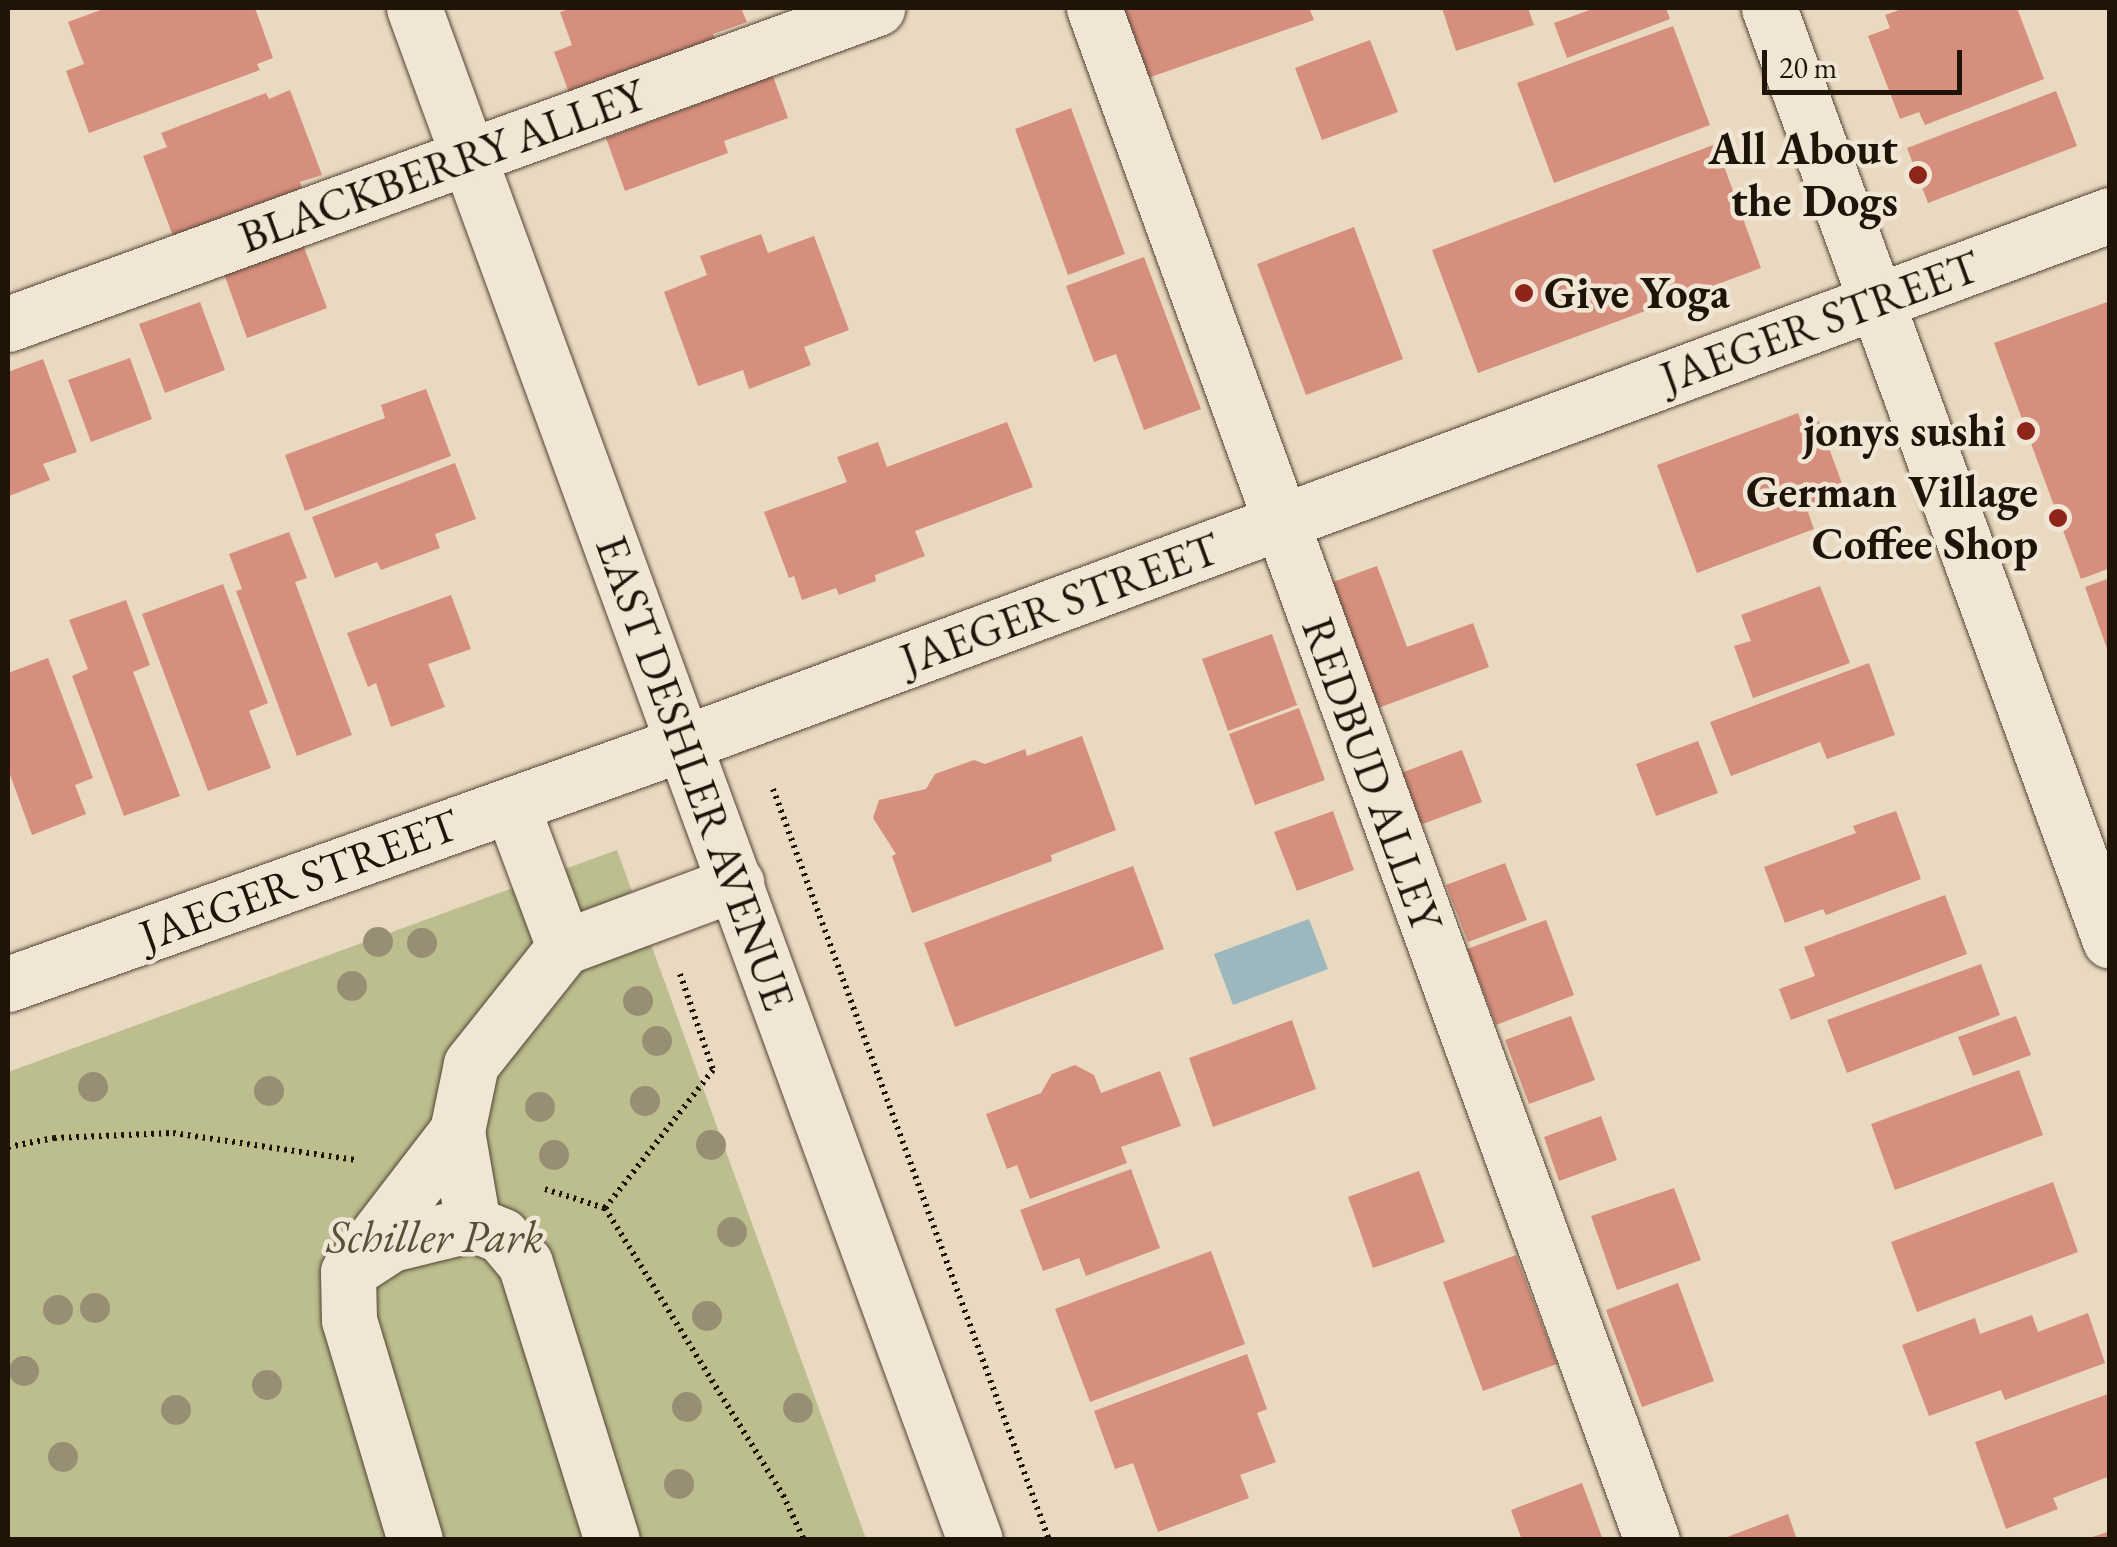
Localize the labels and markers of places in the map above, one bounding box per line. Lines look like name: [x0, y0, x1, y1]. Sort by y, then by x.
place label: All About the Dogs: [1708, 122, 1898, 228]
marker: All About the Dogs: [1907, 164, 1929, 186]
place label: Give Yoga: [1544, 266, 1730, 320]
marker: Give Yoga: [1513, 282, 1535, 304]
place label: jonys sushi: [1803, 404, 2006, 458]
marker: jonys sushi: [2015, 420, 2037, 442]
place label: German Village Coffee Shop: [1746, 465, 2038, 571]
marker: German Village Coffee Shop: [2047, 507, 2069, 529]

